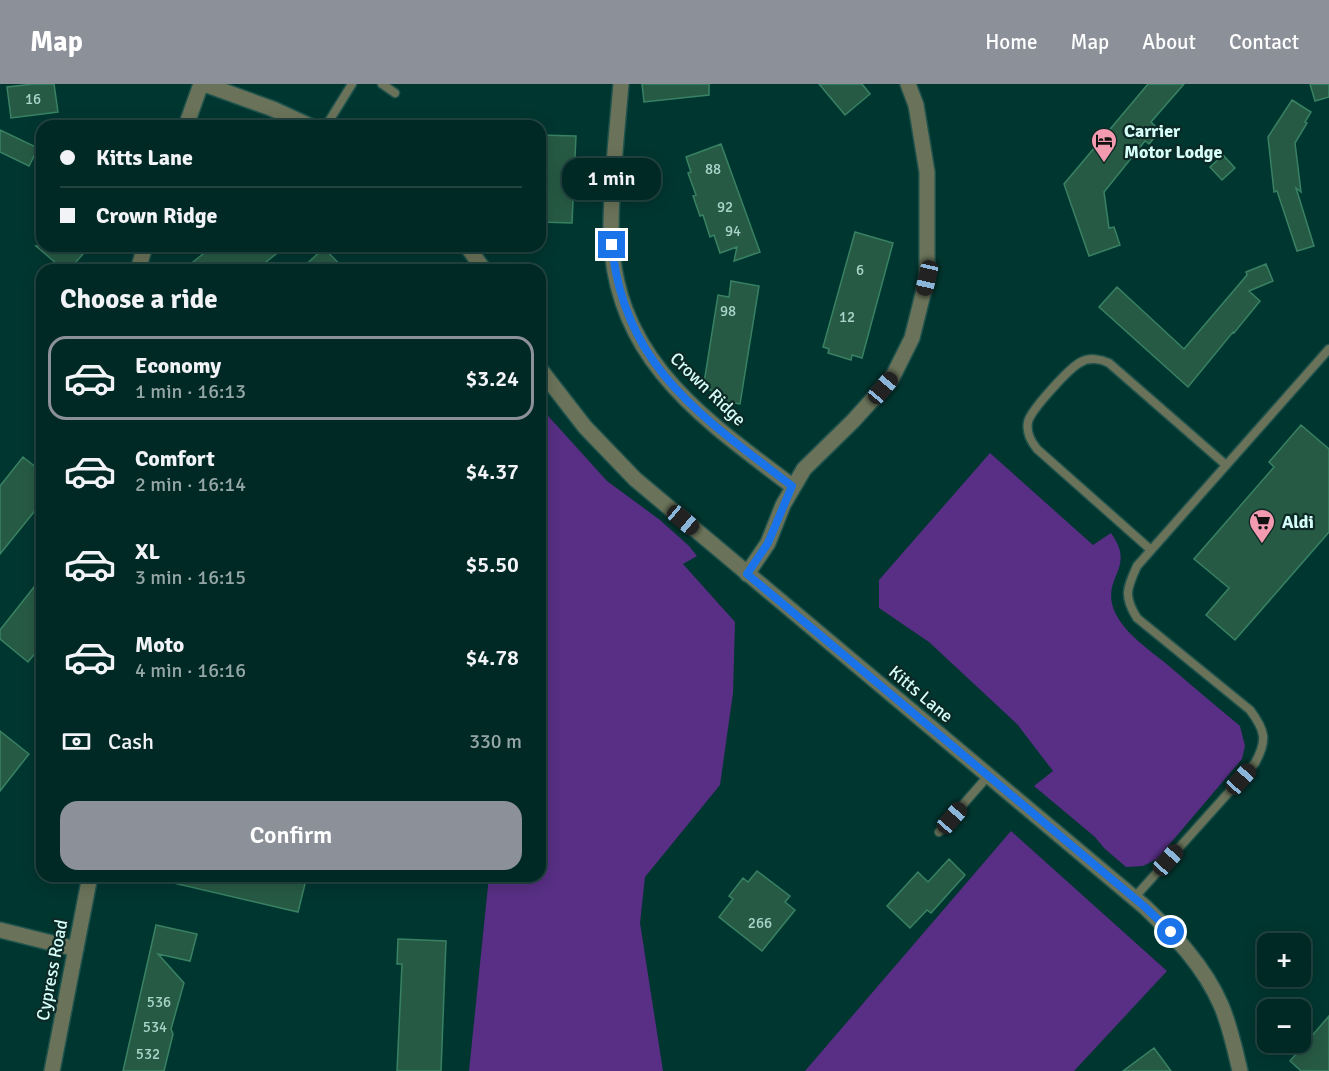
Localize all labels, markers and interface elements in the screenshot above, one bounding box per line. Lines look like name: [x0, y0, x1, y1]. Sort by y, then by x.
text: Map: [30, 25, 83, 59]
text: Home: [985, 29, 1038, 55]
text: Map: [1071, 29, 1109, 55]
text: About: [1142, 29, 1196, 55]
text: Contact: [1229, 29, 1299, 55]
house number: 16: [25, 90, 41, 108]
place label: Carrier Motor Lodge: [1124, 120, 1222, 163]
hotel icon: Carrier Motor Lodge: [1089, 126, 1119, 164]
text: Kitts Lane: [96, 144, 193, 171]
callout: 1 min: [562, 158, 662, 200]
house number: 88: [705, 160, 721, 178]
text: 1 min: [588, 166, 635, 191]
house number: 92: [717, 198, 733, 216]
text: Crown Ridge: [96, 202, 218, 229]
house number: 94: [725, 222, 741, 240]
route end: [598, 231, 625, 258]
car: [914, 258, 940, 298]
house number: 6: [856, 261, 864, 279]
text: Choose a ride: [60, 283, 218, 316]
house number: 98: [720, 302, 736, 320]
house number: 12: [839, 308, 855, 326]
street label: Crown Ridge: [666, 347, 750, 431]
icon: car: [63, 351, 117, 405]
text: Economy: [135, 352, 221, 379]
text: $3.24: [465, 365, 519, 392]
car: [865, 368, 901, 408]
text: 1 min · 16:13: [135, 379, 246, 404]
icon: car: [63, 444, 117, 498]
text: Comfort: [135, 445, 215, 472]
text: $4.37: [465, 458, 519, 485]
text: 2 min · 16:14: [135, 472, 246, 497]
car: [663, 502, 703, 538]
supermarket icon: Aldi: [1247, 507, 1277, 545]
place label: Aldi: [1282, 511, 1314, 533]
icon: car: [63, 537, 117, 591]
text: XL: [135, 538, 160, 565]
text: $5.50: [465, 551, 519, 578]
text: 3 min · 16:15: [135, 565, 246, 590]
icon: car: [63, 630, 117, 684]
text: Moto: [135, 631, 184, 658]
text: $4.78: [465, 644, 519, 671]
text: 4 min · 16:16: [135, 658, 246, 683]
street label: Kitts Lane: [884, 661, 958, 727]
icon: cash: [60, 725, 93, 758]
text: Cash: [108, 728, 154, 755]
text: 330 m: [469, 729, 522, 754]
car: [1222, 760, 1260, 798]
car: [933, 799, 971, 837]
button: Confirm: [60, 801, 522, 870]
car: [1149, 841, 1187, 879]
house number: 266: [748, 914, 772, 932]
street label: Cypress Road: [31, 918, 73, 1022]
route start: [1157, 918, 1184, 945]
map controls: [1257, 933, 1311, 1053]
button: +: [1257, 933, 1311, 987]
house number: 536: [147, 993, 171, 1011]
button: −: [1257, 999, 1311, 1053]
house number: 534: [143, 1018, 167, 1036]
house number: 532: [136, 1045, 160, 1063]

